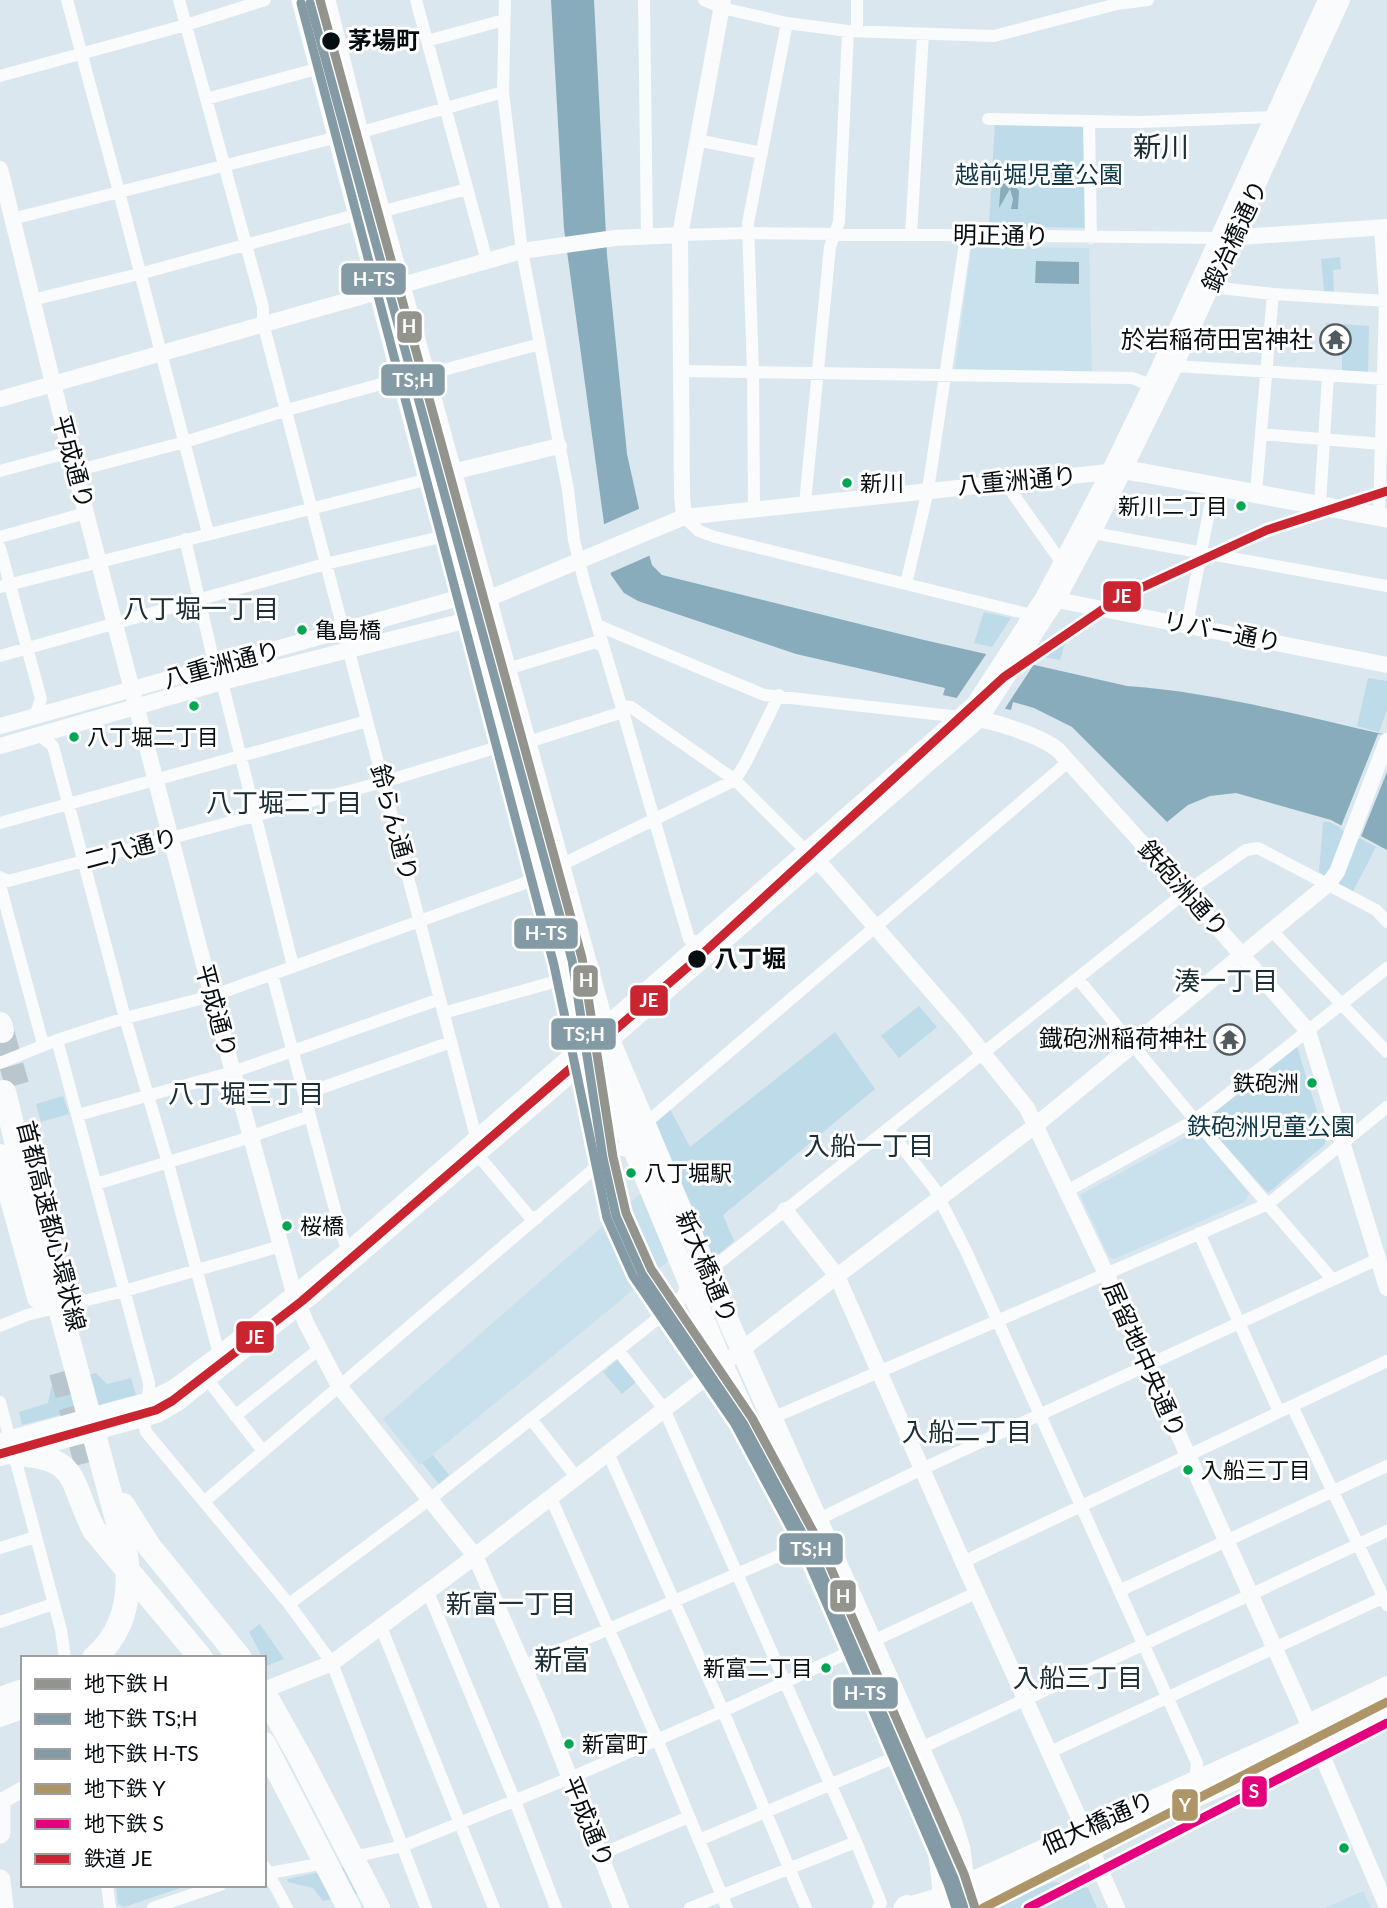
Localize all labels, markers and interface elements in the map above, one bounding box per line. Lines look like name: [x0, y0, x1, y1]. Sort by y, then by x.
place label: 茅場町: [348, 25, 420, 54]
marker: 茅場町: [320, 30, 342, 52]
district label: 新川: [1133, 129, 1189, 163]
park label: 越前堀児童公園: [955, 159, 1123, 188]
street label: 鍛冶橋通り: [1195, 175, 1272, 296]
street label: 明正通り: [953, 219, 1049, 250]
line badge: H-TS: [340, 262, 407, 296]
text: H-TS: [353, 267, 395, 290]
line badge: H: [396, 310, 423, 344]
text: H: [402, 314, 416, 337]
temple icon: 於岩稲荷田宮神社: [1319, 323, 1353, 357]
place label: 於岩稲荷田宮神社: [1121, 324, 1313, 353]
line badge: TS;H: [380, 363, 446, 397]
text: TS;H: [392, 368, 434, 391]
street label: 平成通り: [48, 411, 101, 512]
street label: 八重洲通り: [956, 460, 1078, 499]
place label: 新川: [860, 469, 904, 496]
marker: 新川: [840, 476, 854, 490]
place label: 新川二丁目: [1118, 492, 1228, 519]
marker: 新川二丁目: [1234, 499, 1248, 513]
line badge: JE: [1102, 580, 1142, 613]
text: JE: [1112, 584, 1132, 607]
district label: 八丁堀一丁目: [123, 592, 279, 624]
street label: リバー通り: [1161, 605, 1284, 656]
place label: 亀島橋: [315, 616, 381, 643]
marker: 亀島橋: [295, 623, 309, 637]
street label: 八重洲通り: [160, 634, 283, 693]
unlabelled marker: [187, 699, 201, 713]
place label: 八丁堀二丁目: [87, 723, 219, 750]
marker: 八丁堀二丁目: [67, 730, 81, 744]
street label: 鈴らん通り: [366, 761, 425, 884]
district label: 八丁堀二丁目: [206, 786, 362, 818]
street label: 二八通り: [80, 821, 181, 874]
street label: 鉄砲洲通り: [1133, 834, 1235, 942]
line badge: H-TS: [513, 917, 579, 950]
text: H-TS: [525, 921, 567, 944]
place label: 八丁堀: [714, 943, 786, 972]
marker: 八丁堀: [686, 948, 708, 970]
street label: 平成通り: [191, 960, 244, 1061]
line badge: H: [572, 964, 599, 998]
district label: 湊一丁目: [1174, 964, 1278, 996]
text: H: [579, 968, 593, 991]
line badge: JE: [629, 984, 669, 1017]
text: JE: [639, 988, 659, 1011]
line badge: TS;H: [550, 1017, 617, 1051]
text: TS;H: [563, 1022, 605, 1045]
temple icon: 鐡砲洲稲荷神社: [1213, 1022, 1247, 1056]
place label: 鐡砲洲稲荷神社: [1039, 1023, 1207, 1052]
place label: 鉄砲洲: [1233, 1069, 1299, 1096]
marker: 鉄砲洲: [1305, 1076, 1319, 1090]
district label: 八丁堀三丁目: [168, 1077, 324, 1109]
park label: 鉄砲洲児童公園: [1187, 1111, 1355, 1140]
street label: 首都高速都心環状線: [12, 1117, 93, 1334]
district label: 入船一丁目: [804, 1129, 934, 1161]
place label: 八丁堀駅: [644, 1159, 732, 1186]
marker: 八丁堀駅: [624, 1166, 638, 1180]
street label: 新大橋通り: [671, 1206, 744, 1327]
place label: 桜橋: [300, 1212, 344, 1239]
marker: 桜橋: [280, 1219, 294, 1233]
street label: 居留地中央通り: [1098, 1277, 1193, 1442]
line badge: JE: [235, 1320, 275, 1354]
text: JE: [245, 1325, 265, 1348]
district label: 入船二丁目: [902, 1415, 1032, 1447]
place label: 入船三丁目: [1201, 1456, 1311, 1483]
marker: 入船三丁目: [1181, 1463, 1195, 1477]
line badge: TS;H: [778, 1532, 844, 1566]
text: TS;H: [790, 1537, 832, 1560]
line badge: H: [829, 1579, 857, 1613]
text: H: [836, 1584, 850, 1607]
district label: 新富一丁目: [446, 1587, 576, 1619]
district label: 新富: [534, 1642, 590, 1676]
place label: 新富二丁目: [703, 1654, 813, 1681]
legend: [21, 1656, 266, 1887]
marker: 新富二丁目: [819, 1661, 833, 1675]
district label: 入船三丁目: [1013, 1661, 1143, 1693]
text: 地下鉄 H: [84, 1670, 168, 1695]
line badge: H-TS: [832, 1676, 899, 1710]
text: H-TS: [844, 1681, 886, 1704]
text: 地下鉄 TS;H: [84, 1705, 198, 1730]
place label: 新富町: [582, 1730, 648, 1757]
marker: 新富町: [562, 1737, 576, 1751]
text: 地下鉄 H-TS: [84, 1740, 199, 1765]
street label: 平成通り: [558, 1772, 621, 1871]
text: 地下鉄 Y: [84, 1775, 166, 1800]
line badge: S: [1241, 1775, 1268, 1808]
text: S: [1249, 1779, 1259, 1802]
street label: 佃大橋通り: [1037, 1784, 1158, 1859]
line badge: Y: [1171, 1788, 1199, 1822]
text: Y: [1178, 1793, 1192, 1816]
text: 地下鉄 S: [84, 1810, 164, 1835]
unlabelled marker: [1337, 1841, 1351, 1855]
text: 鉄道 JE: [84, 1845, 152, 1870]

